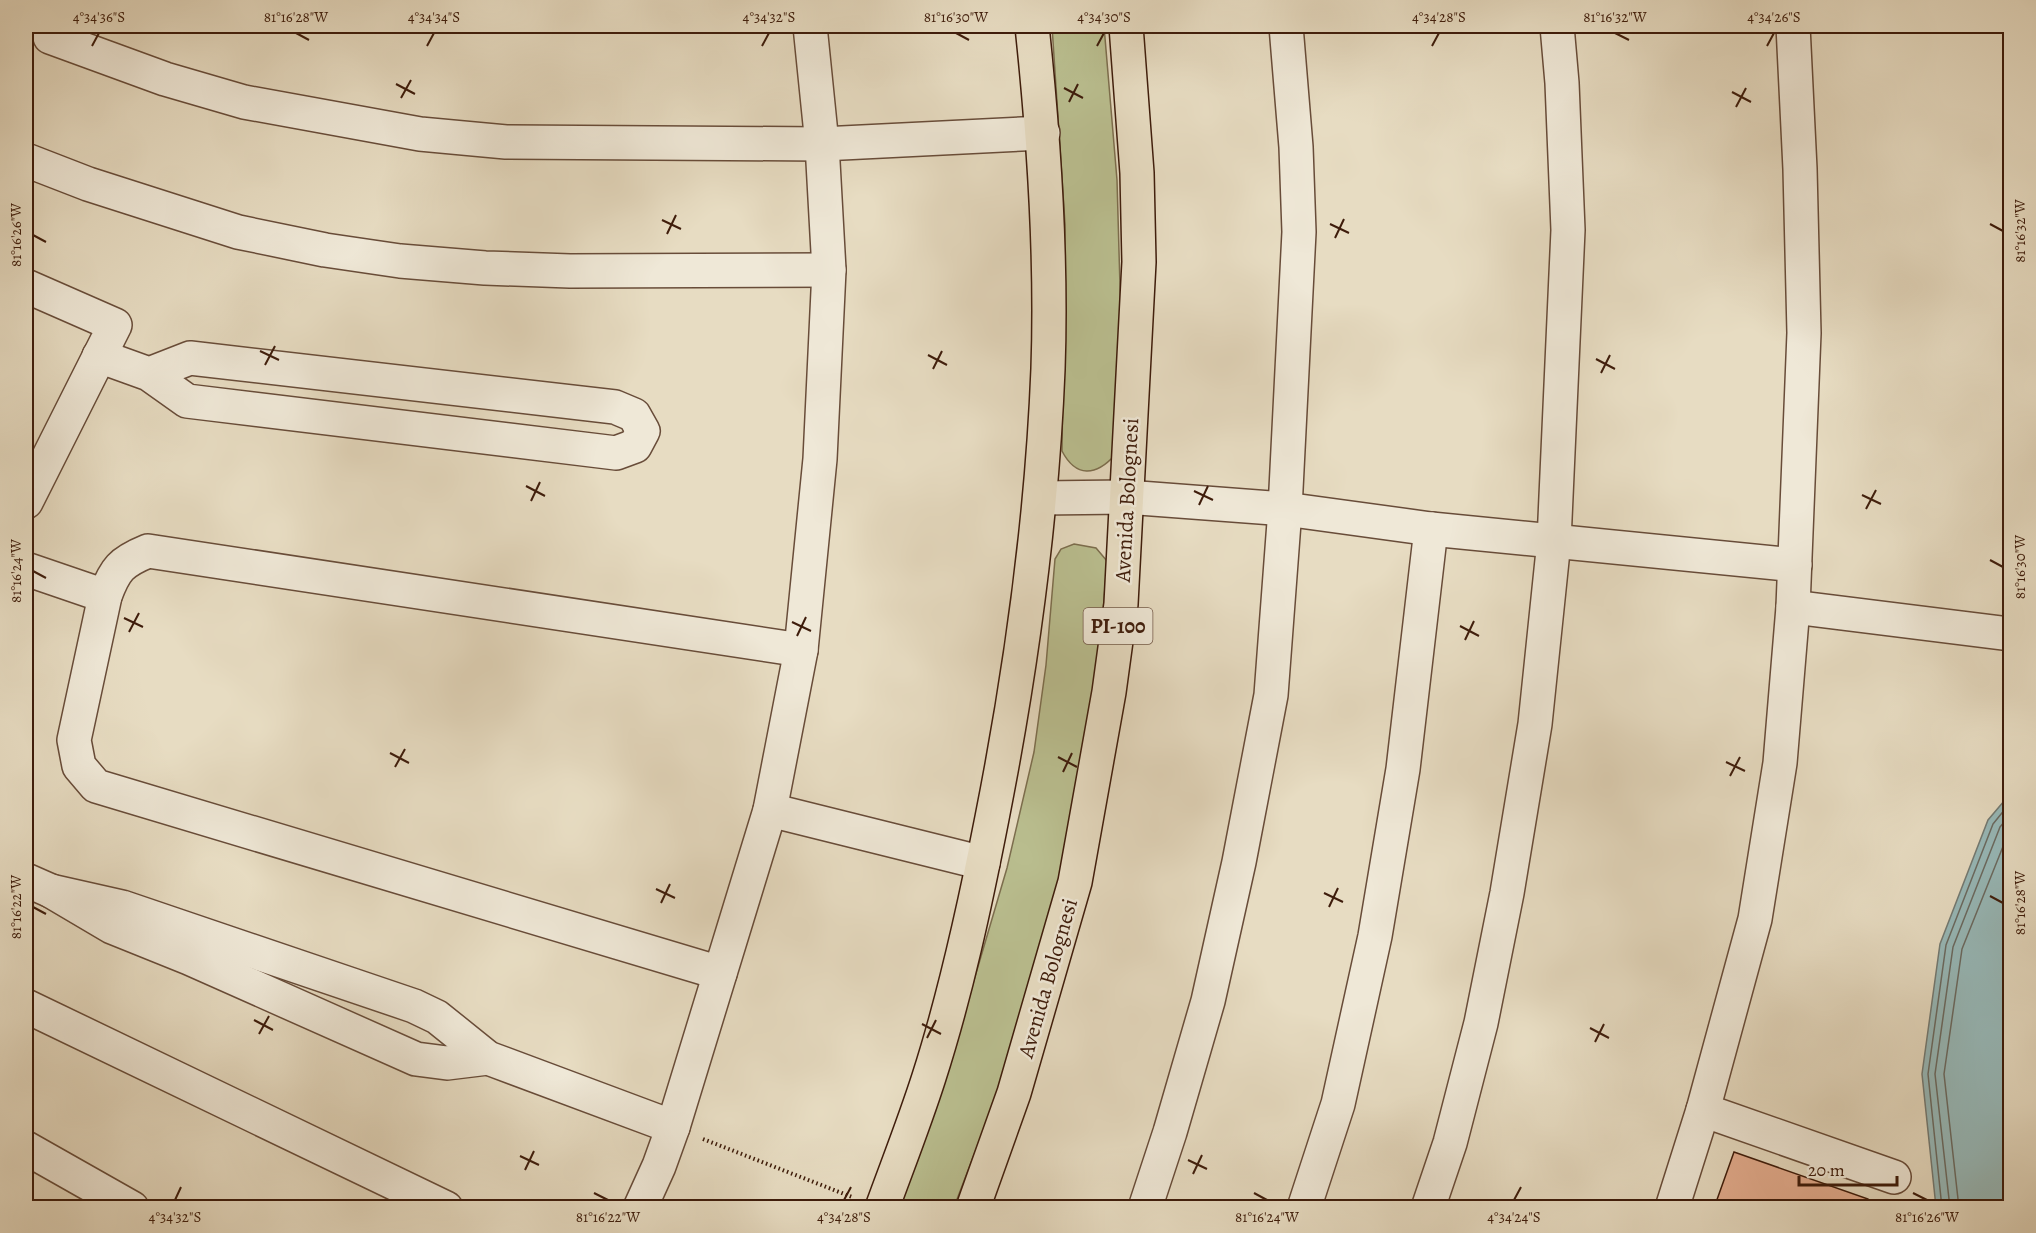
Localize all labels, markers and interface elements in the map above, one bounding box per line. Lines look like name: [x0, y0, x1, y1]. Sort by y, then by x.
text: 4°34'36"S: [73, 7, 125, 27]
text: 81°16'28"W: [264, 7, 328, 27]
text: 4°34'34"S: [408, 7, 460, 27]
text: 4°34'32"S: [743, 7, 795, 27]
text: 81°16'30"W: [924, 7, 988, 27]
text: 4°34'30"S: [1077, 7, 1131, 27]
text: 4°34'28"S: [1412, 7, 1466, 27]
text: 81°16'32"W: [1583, 7, 1647, 27]
text: 4°34'26"S: [1747, 7, 1801, 27]
text: 81°16'32"W: [2010, 199, 2030, 263]
text: 81°16'26"W: [6, 203, 26, 267]
street label: Avenida Bolognesi: [1108, 417, 1146, 584]
text: 81°16'30"W: [2010, 535, 2030, 599]
text: 81°16'24"W: [6, 539, 26, 603]
road number: PI-100: [1084, 608, 1152, 644]
text: 81°16'28"W: [2010, 871, 2030, 935]
text: 81°16'22"W: [6, 875, 26, 939]
street label: Avenida Bolognesi: [1011, 895, 1085, 1062]
scale bar: [1799, 1149, 1896, 1187]
text: 20 m: [1808, 1158, 1845, 1182]
text: 4°34'32"S: [149, 1207, 201, 1227]
text: 81°16'22"W: [576, 1207, 640, 1227]
text: 4°34'28"S: [817, 1207, 871, 1227]
text: 81°16'24"W: [1235, 1207, 1299, 1227]
text: 4°34'24"S: [1487, 1207, 1541, 1227]
text: 81°16'26"W: [1895, 1207, 1959, 1227]

